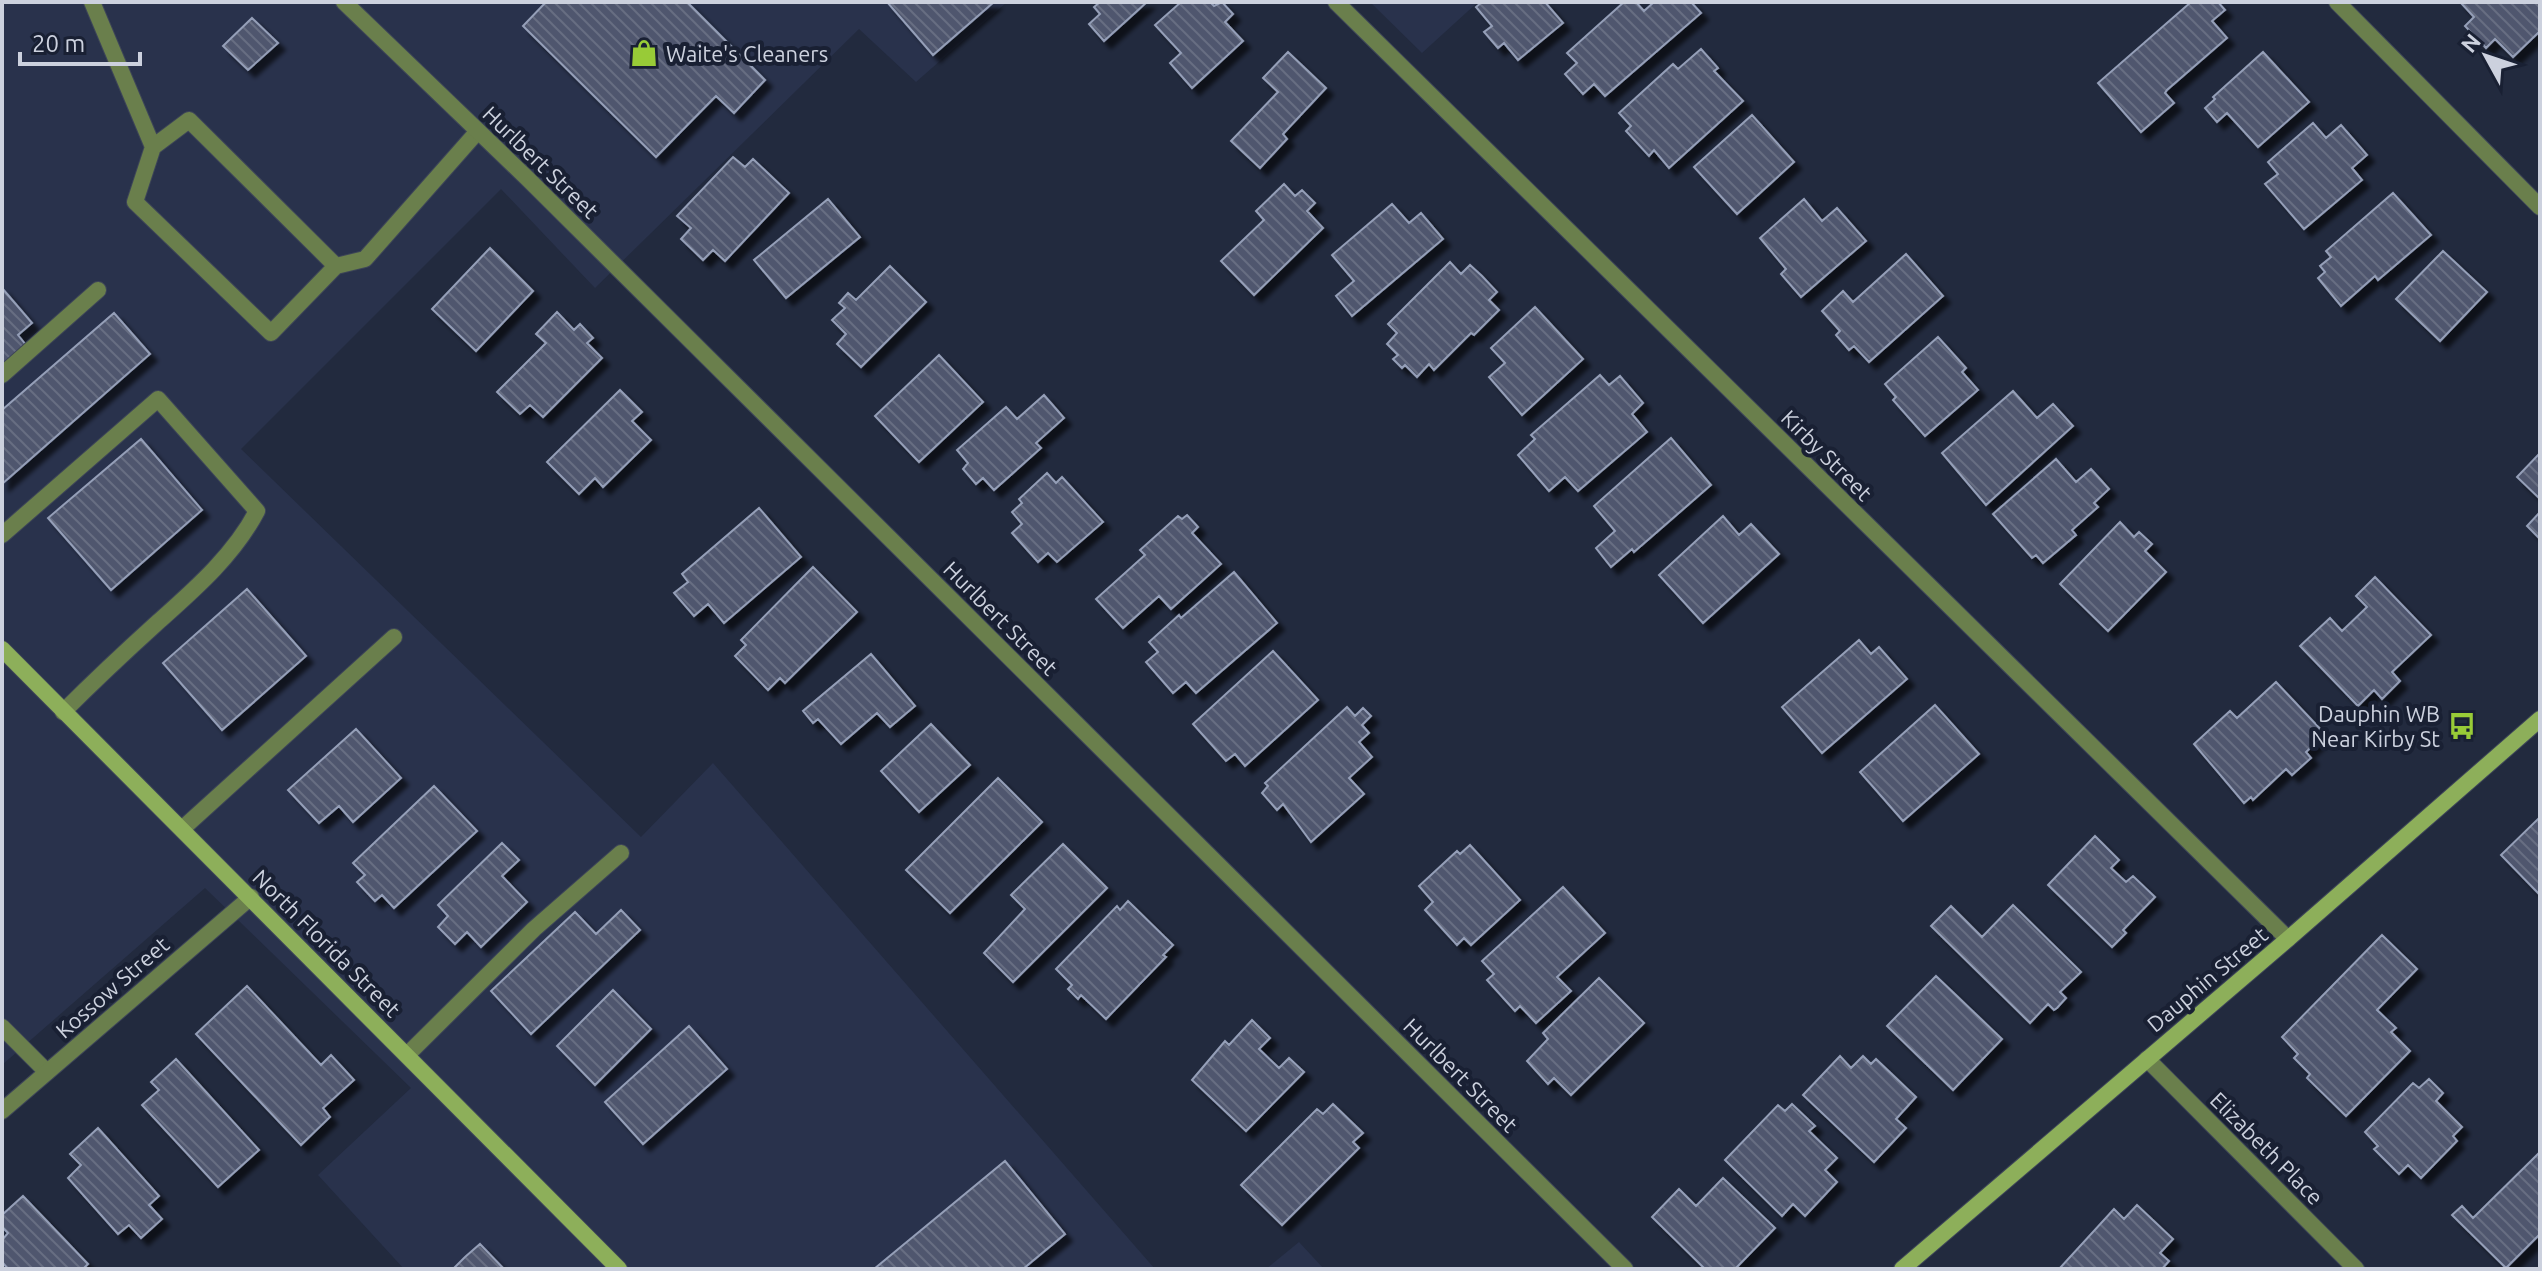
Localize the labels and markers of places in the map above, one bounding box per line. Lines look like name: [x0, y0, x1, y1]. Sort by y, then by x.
shop icon: Waite's Cleaners: [629, 38, 659, 68]
place label: Waite's Cleaners: [666, 41, 828, 66]
place label: Dauphin WB Near Kirby St: [2311, 701, 2440, 751]
bus stop icon: Dauphin WB Near Kirby St: [2447, 711, 2477, 741]

